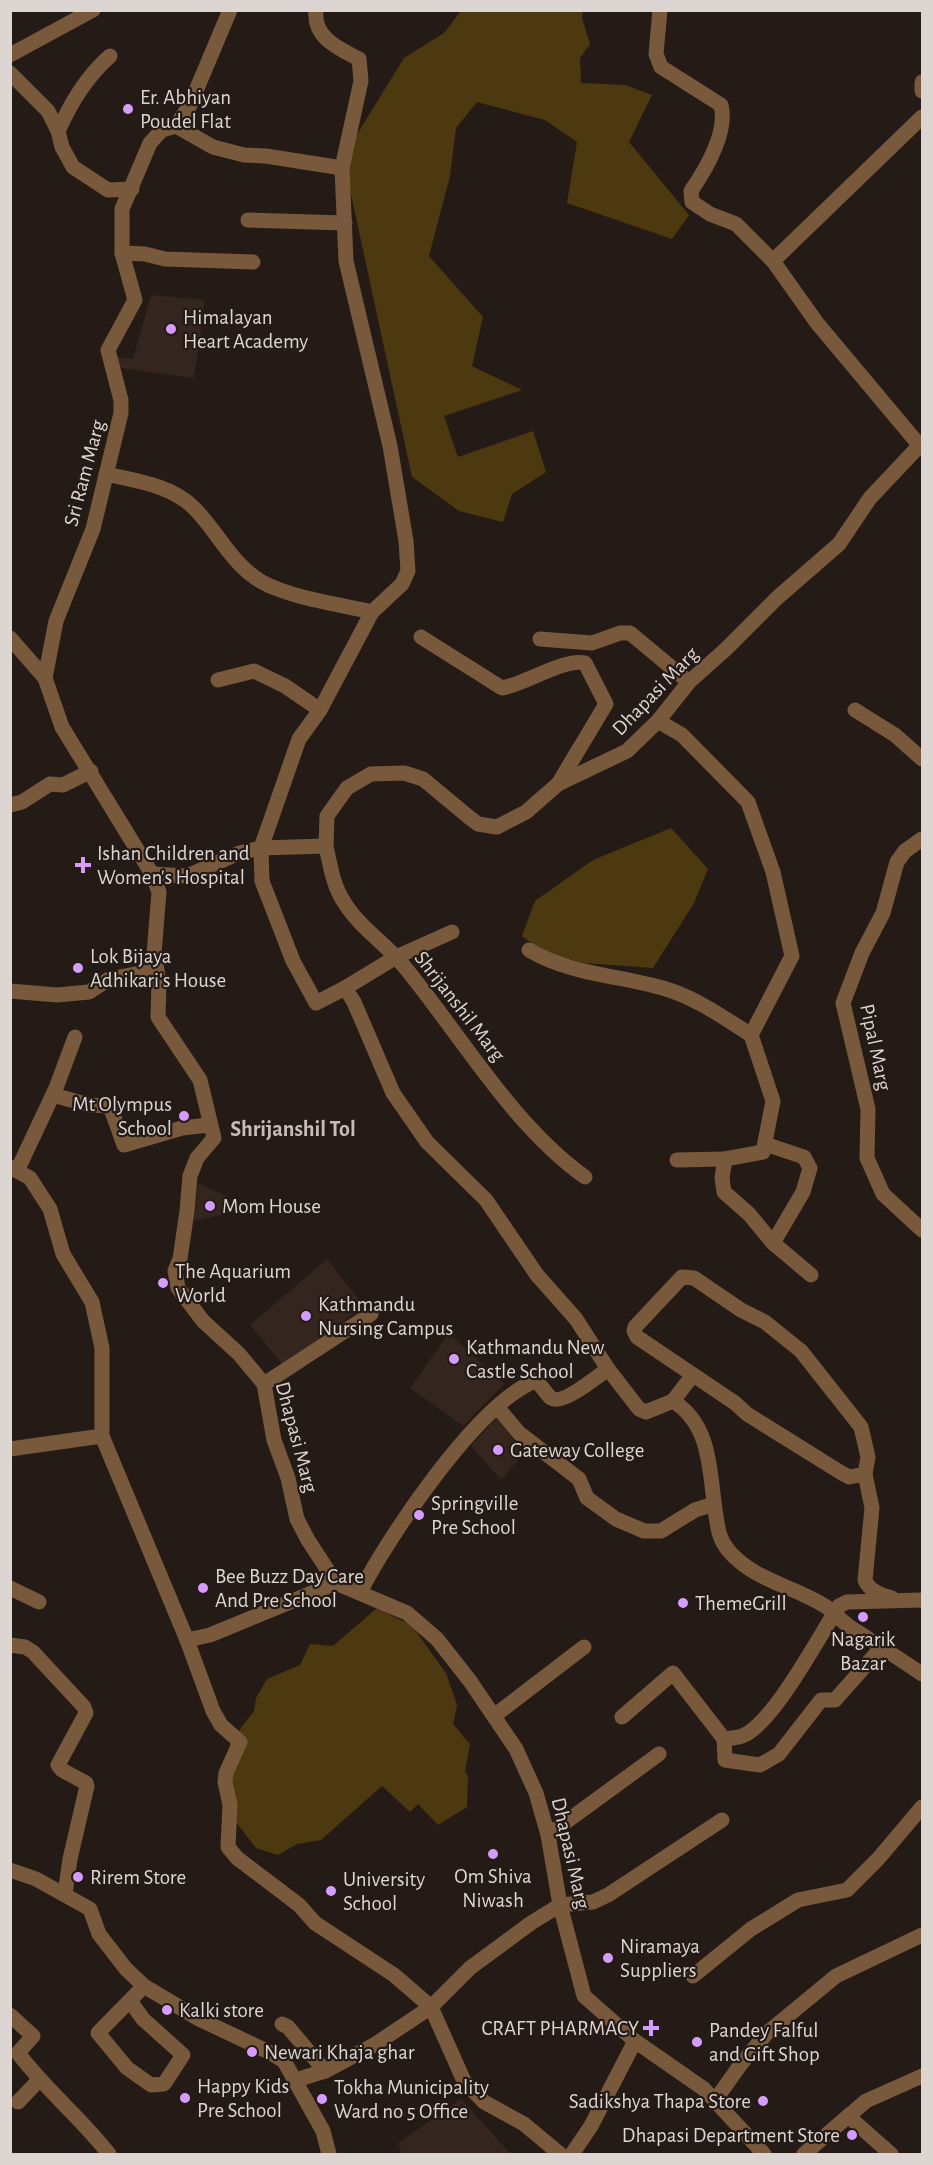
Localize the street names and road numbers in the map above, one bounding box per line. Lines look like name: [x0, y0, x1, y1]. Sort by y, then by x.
street label: Sri Ram Marg: [60, 417, 109, 528]
street label: Dhapasi Marg: [608, 643, 703, 740]
street label: Shrijanshil Marg: [410, 947, 509, 1066]
street label: Pipal Marg: [856, 1002, 895, 1093]
street label: Dhapasi Marg: [272, 1379, 322, 1496]
street label: Dhapasi Marg: [547, 1795, 594, 1912]

